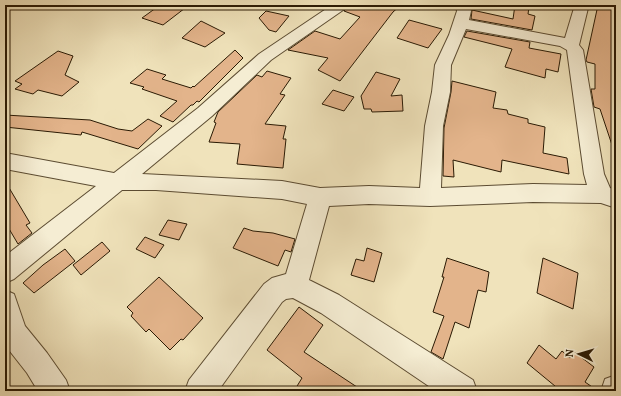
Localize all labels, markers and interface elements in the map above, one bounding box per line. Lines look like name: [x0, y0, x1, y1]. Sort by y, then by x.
north arrow: [559, 334, 599, 374]
text: N: [563, 349, 578, 358]

